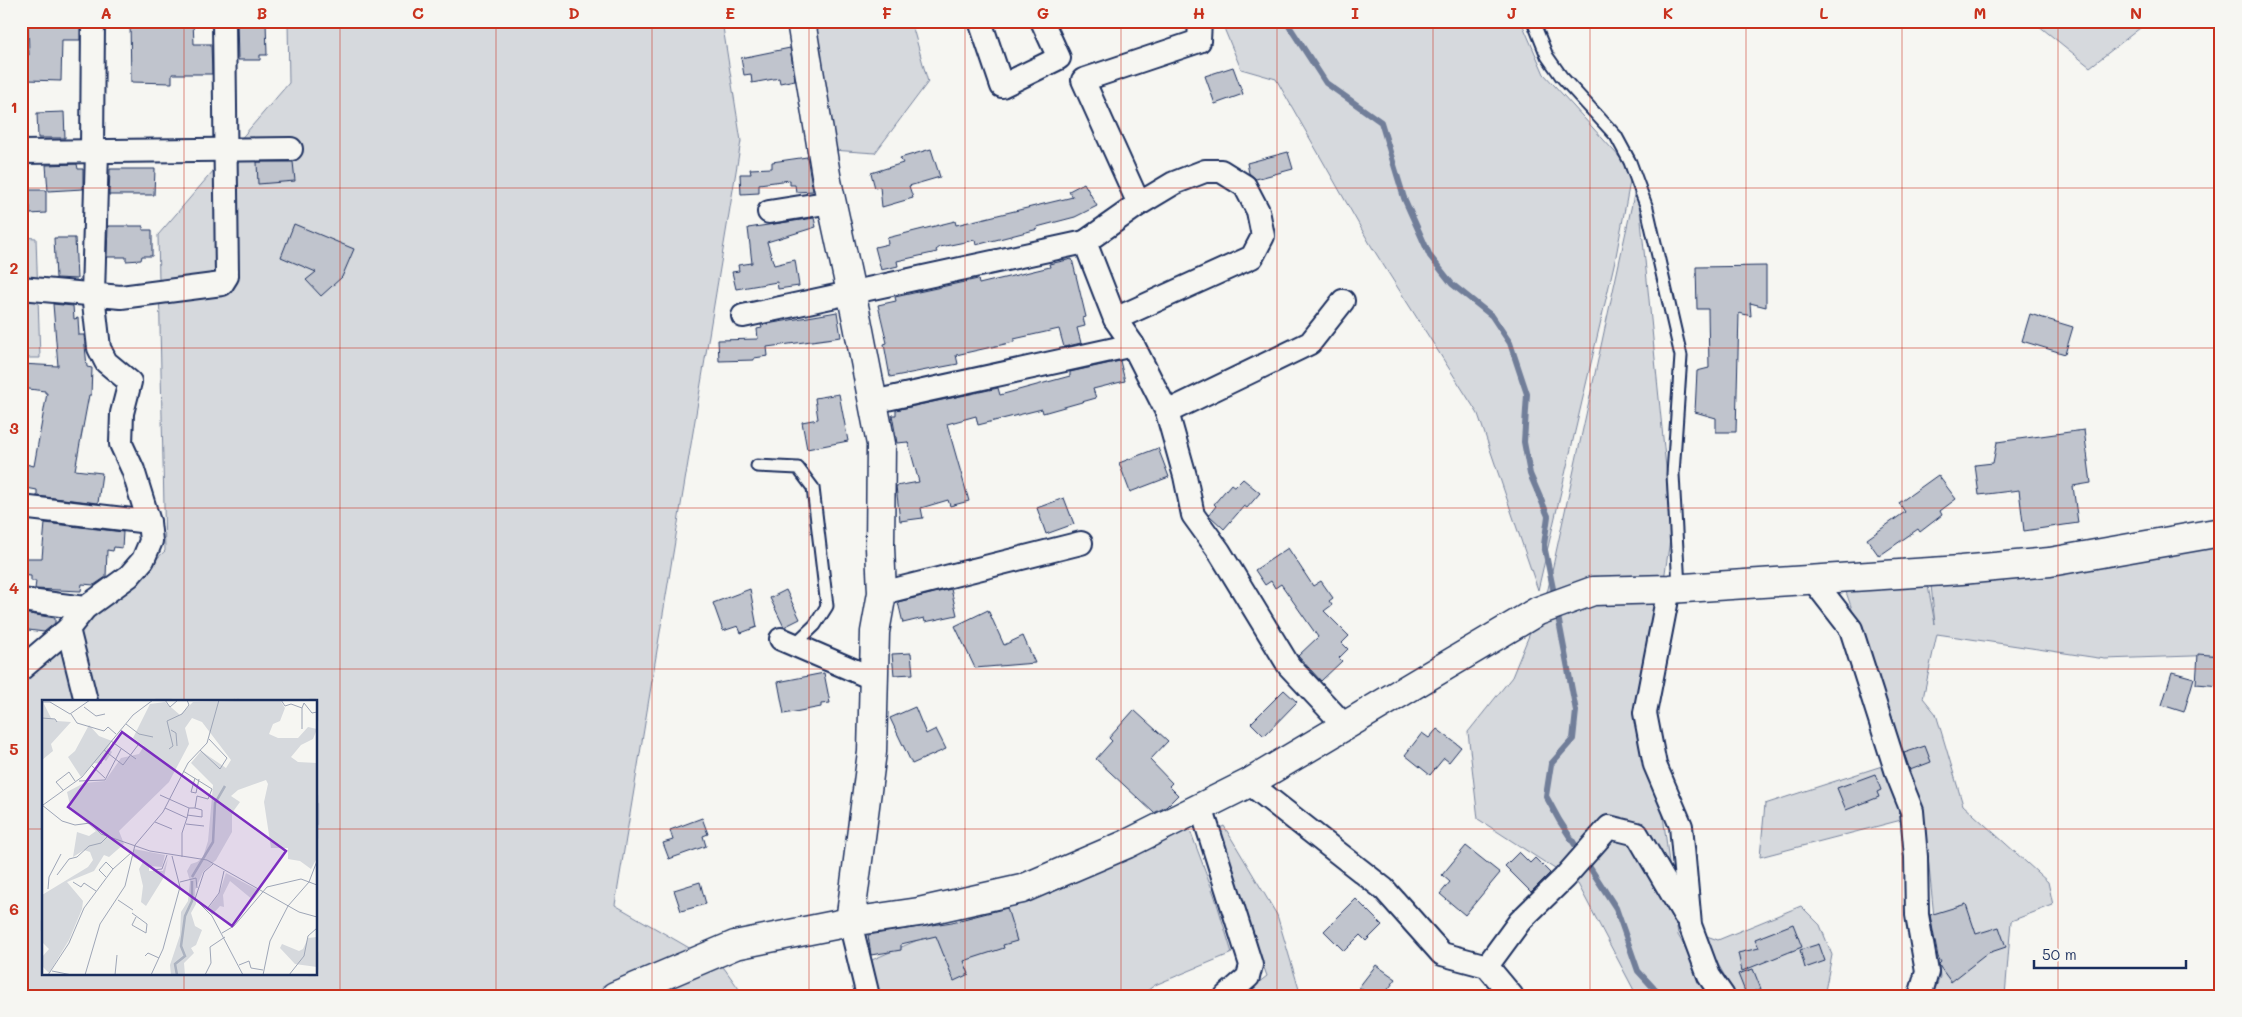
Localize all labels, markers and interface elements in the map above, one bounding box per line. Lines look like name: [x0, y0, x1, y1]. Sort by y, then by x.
text: A: [100, 2, 112, 23]
text: B: [257, 2, 267, 23]
text: C: [412, 2, 424, 23]
text: D: [568, 2, 580, 23]
text: E: [725, 2, 735, 23]
text: F: [882, 2, 892, 23]
text: G: [1037, 2, 1049, 23]
text: H: [1193, 2, 1205, 23]
text: I: [1351, 2, 1359, 23]
text: J: [1507, 2, 1517, 23]
text: K: [1663, 2, 1673, 23]
text: L: [1819, 2, 1829, 23]
text: M: [1974, 2, 1986, 23]
text: N: [2130, 2, 2142, 23]
text: 1: [10, 96, 18, 117]
text: 2: [10, 257, 19, 278]
text: 3: [9, 417, 19, 438]
text: 4: [9, 577, 19, 598]
inset map: [42, 700, 318, 974]
text: 5: [9, 738, 19, 759]
text: 6: [9, 898, 19, 919]
scale bar: [2034, 937, 2187, 969]
text: 50 m: [2042, 944, 2077, 964]

